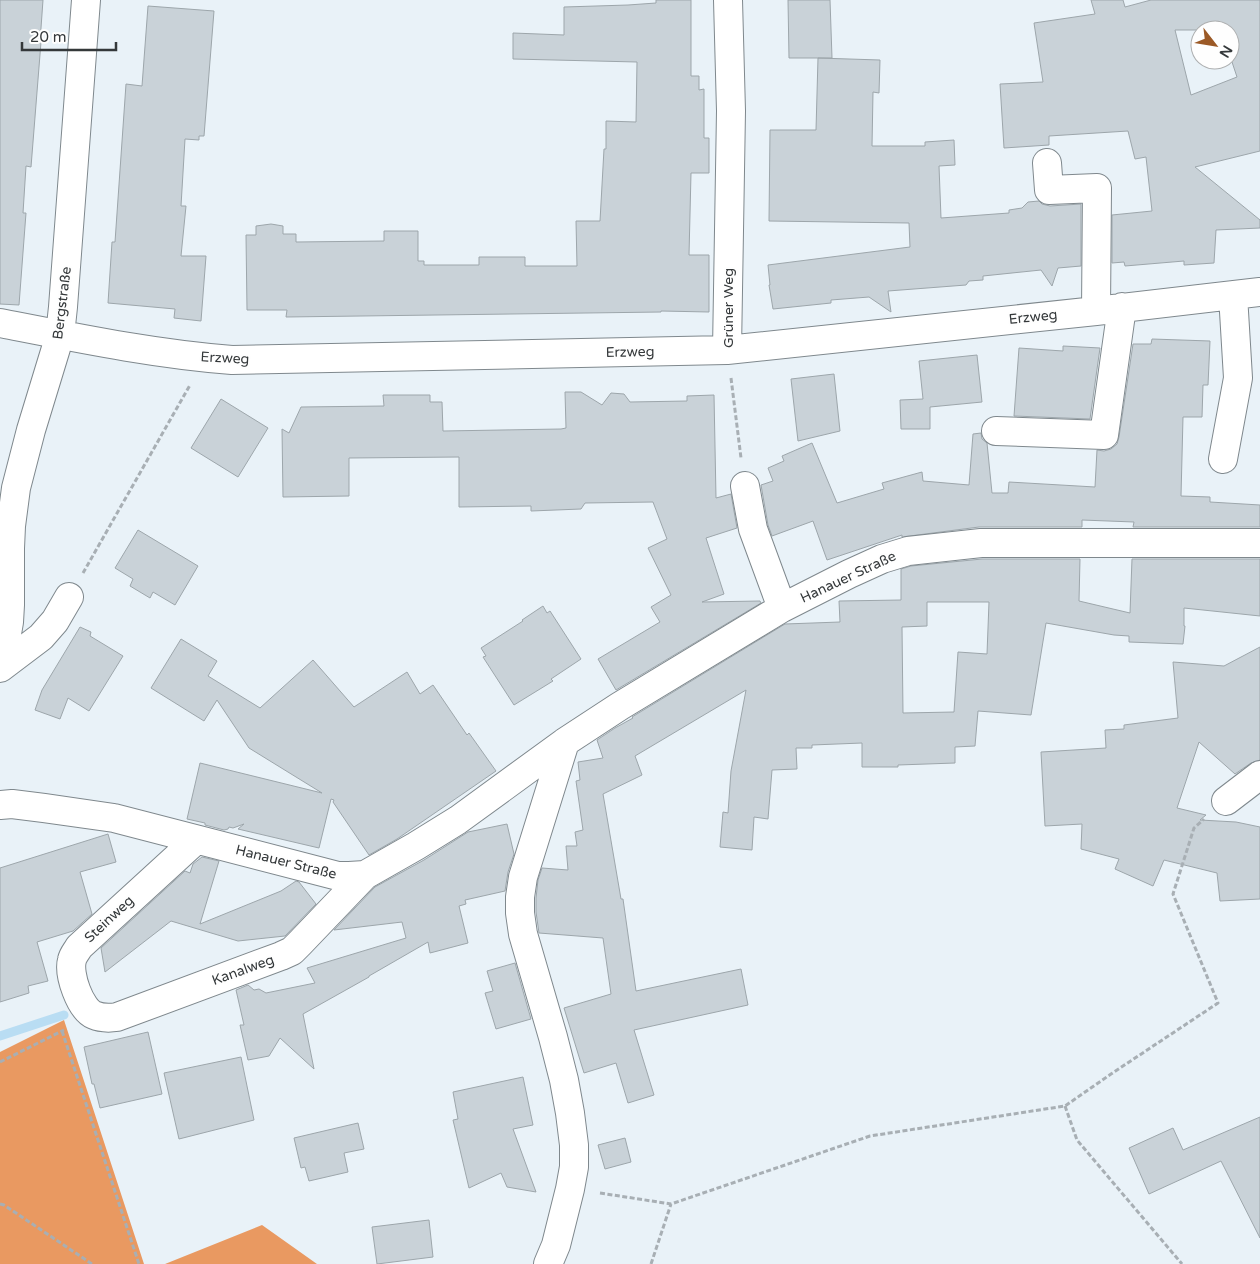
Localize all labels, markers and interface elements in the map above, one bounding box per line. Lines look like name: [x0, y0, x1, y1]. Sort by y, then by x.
scale bar: [22, 20, 116, 52]
north arrow: [1190, 20, 1240, 70]
text: 20 m: [30, 28, 67, 46]
text: N: [1216, 42, 1236, 61]
street label: Bergstraße: [49, 266, 75, 340]
street label: Grüner Weg: [720, 268, 737, 348]
street label: Erzweg: [1008, 306, 1058, 328]
street label: Erzweg: [605, 343, 655, 361]
street label: Erzweg: [200, 348, 250, 368]
street label: Hanauer Straße: [797, 547, 899, 607]
street label: Hanauer Straße: [234, 841, 338, 883]
street label: Steinweg: [81, 892, 137, 946]
street label: Kanalweg: [210, 951, 276, 989]

